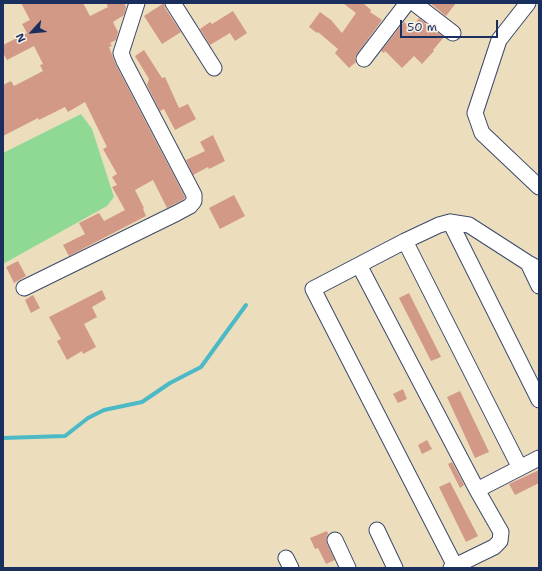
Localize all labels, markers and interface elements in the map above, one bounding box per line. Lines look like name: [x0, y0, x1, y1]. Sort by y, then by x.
north arrow: [12, 12, 52, 52]
scale bar: [402, 12, 500, 38]
text: 50 m: [407, 19, 437, 35]
text: N: [12, 30, 30, 45]

